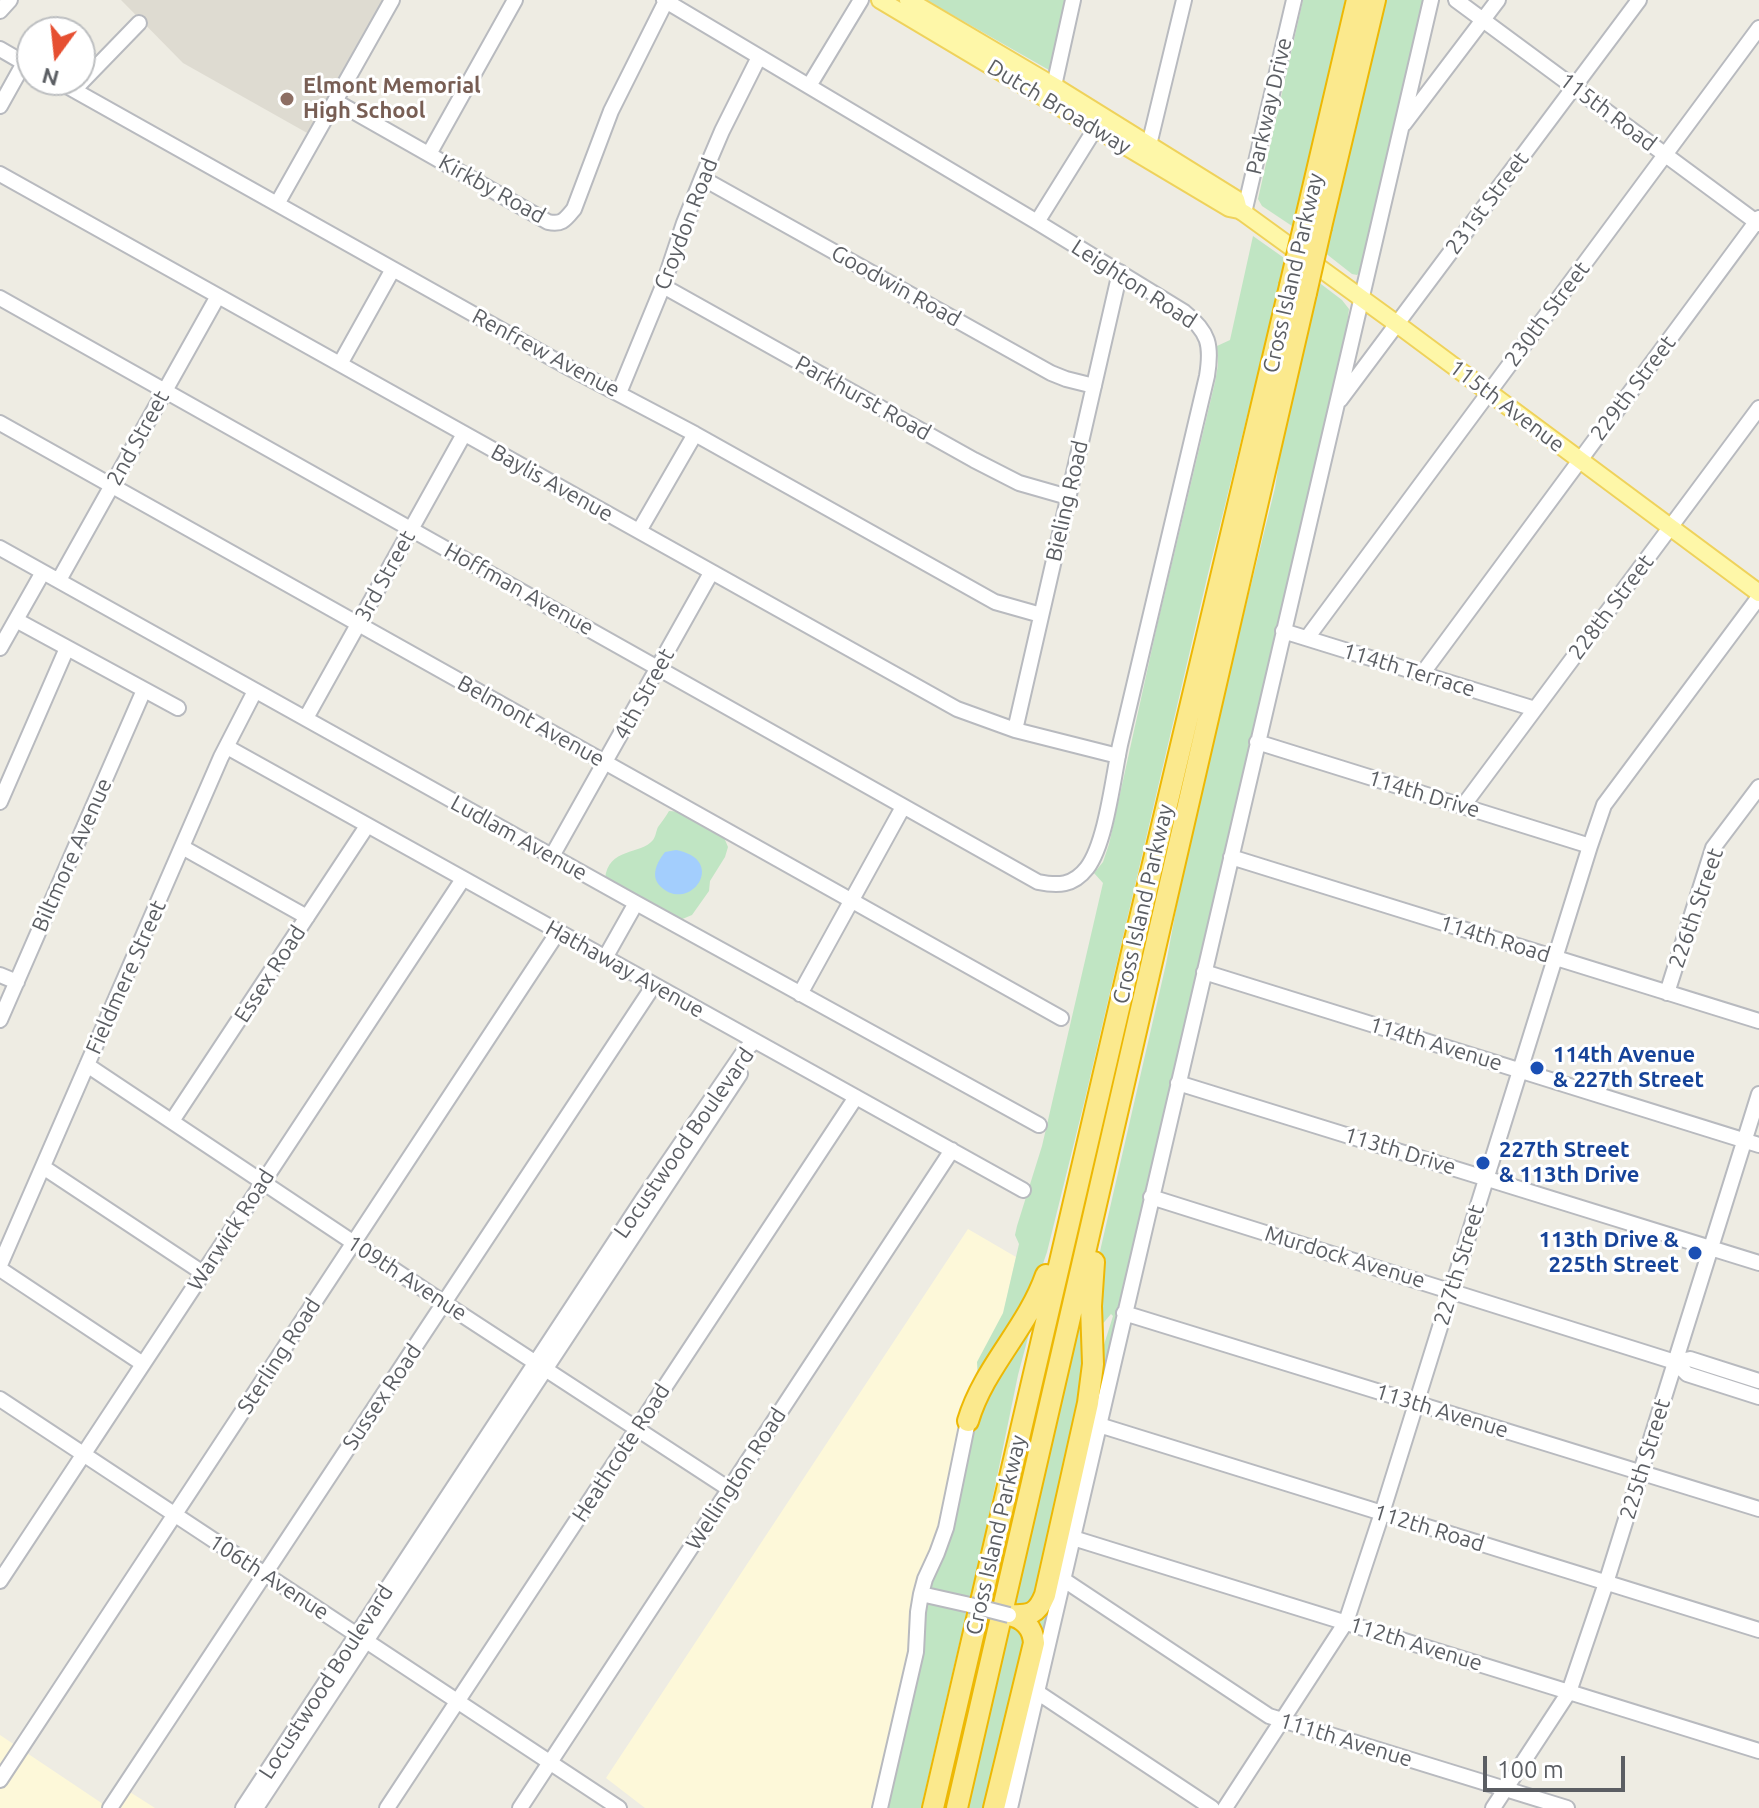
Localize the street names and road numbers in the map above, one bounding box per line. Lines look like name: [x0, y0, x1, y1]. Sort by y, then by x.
street label: Parkway Drive: [1240, 35, 1298, 177]
street label: Dutch Broadway: [982, 54, 1136, 160]
street label: 115th Road: [1554, 67, 1662, 157]
street label: 231st Street: [1440, 146, 1534, 260]
street label: Kirkby Road: [434, 149, 550, 229]
street label: Croydon Road: [649, 154, 723, 294]
street label: Cross Island Parkway: [1257, 171, 1329, 375]
street label: Leighton Road: [1067, 234, 1201, 334]
street label: Goodwin Road: [827, 240, 965, 332]
street label: 230th Street: [1499, 256, 1595, 372]
street label: Renfrew Avenue: [468, 303, 624, 403]
street label: 229th Street: [1585, 330, 1681, 446]
street label: Parkhurst Road: [791, 350, 935, 446]
street label: 115th Avenue: [1444, 354, 1570, 458]
street label: 2nd Street: [101, 386, 175, 490]
street label: Bieling Road: [1040, 438, 1094, 564]
street label: Baylis Avenue: [486, 439, 618, 527]
street label: 3rd Street: [349, 526, 421, 626]
street label: Hoffman Avenue: [440, 537, 598, 641]
street label: 228th Street: [1563, 549, 1659, 665]
street label: 114th Terrace: [1340, 637, 1478, 703]
street label: 4th Street: [608, 644, 680, 744]
street label: Belmont Avenue: [453, 670, 609, 772]
street label: 114th Drive: [1365, 764, 1483, 824]
street label: Biltmore Avenue: [26, 774, 118, 936]
street label: Ludlam Avenue: [446, 790, 592, 886]
street label: Cross Island Parkway: [1107, 802, 1179, 1006]
street label: 226th Street: [1663, 845, 1729, 971]
street label: Fieldmere Street: [80, 896, 172, 1058]
street label: 114th Road: [1437, 910, 1553, 968]
street label: Hathaway Avenue: [541, 914, 709, 1024]
street label: Essex Road: [229, 920, 311, 1028]
street label: 114th Avenue: [1366, 1011, 1506, 1077]
street label: Locustwood Boulevard: [608, 1043, 760, 1243]
street label: 113th Drive: [1341, 1121, 1459, 1181]
street label: Warwick Road: [182, 1164, 280, 1296]
street label: 227th Street: [1428, 1201, 1490, 1329]
street label: Murdock Avenue: [1262, 1220, 1428, 1294]
street label: 109th Avenue: [342, 1229, 472, 1327]
street label: Sterling Road: [232, 1293, 326, 1419]
street label: Sussex Road: [337, 1339, 427, 1455]
street label: 113th Avenue: [1372, 1378, 1512, 1444]
street label: Heathcote Road: [566, 1379, 676, 1527]
street label: 225th Street: [1614, 1395, 1676, 1523]
street label: Wellington Road: [680, 1403, 792, 1555]
street label: Cross Island Parkway: [960, 1433, 1032, 1637]
street label: 112th Road: [1371, 1499, 1487, 1557]
street label: 106th Avenue: [204, 1528, 334, 1626]
street label: Locustwood Boulevard: [253, 1580, 399, 1784]
street label: 112th Avenue: [1346, 1611, 1486, 1677]
street label: 111th Avenue: [1276, 1707, 1416, 1773]

